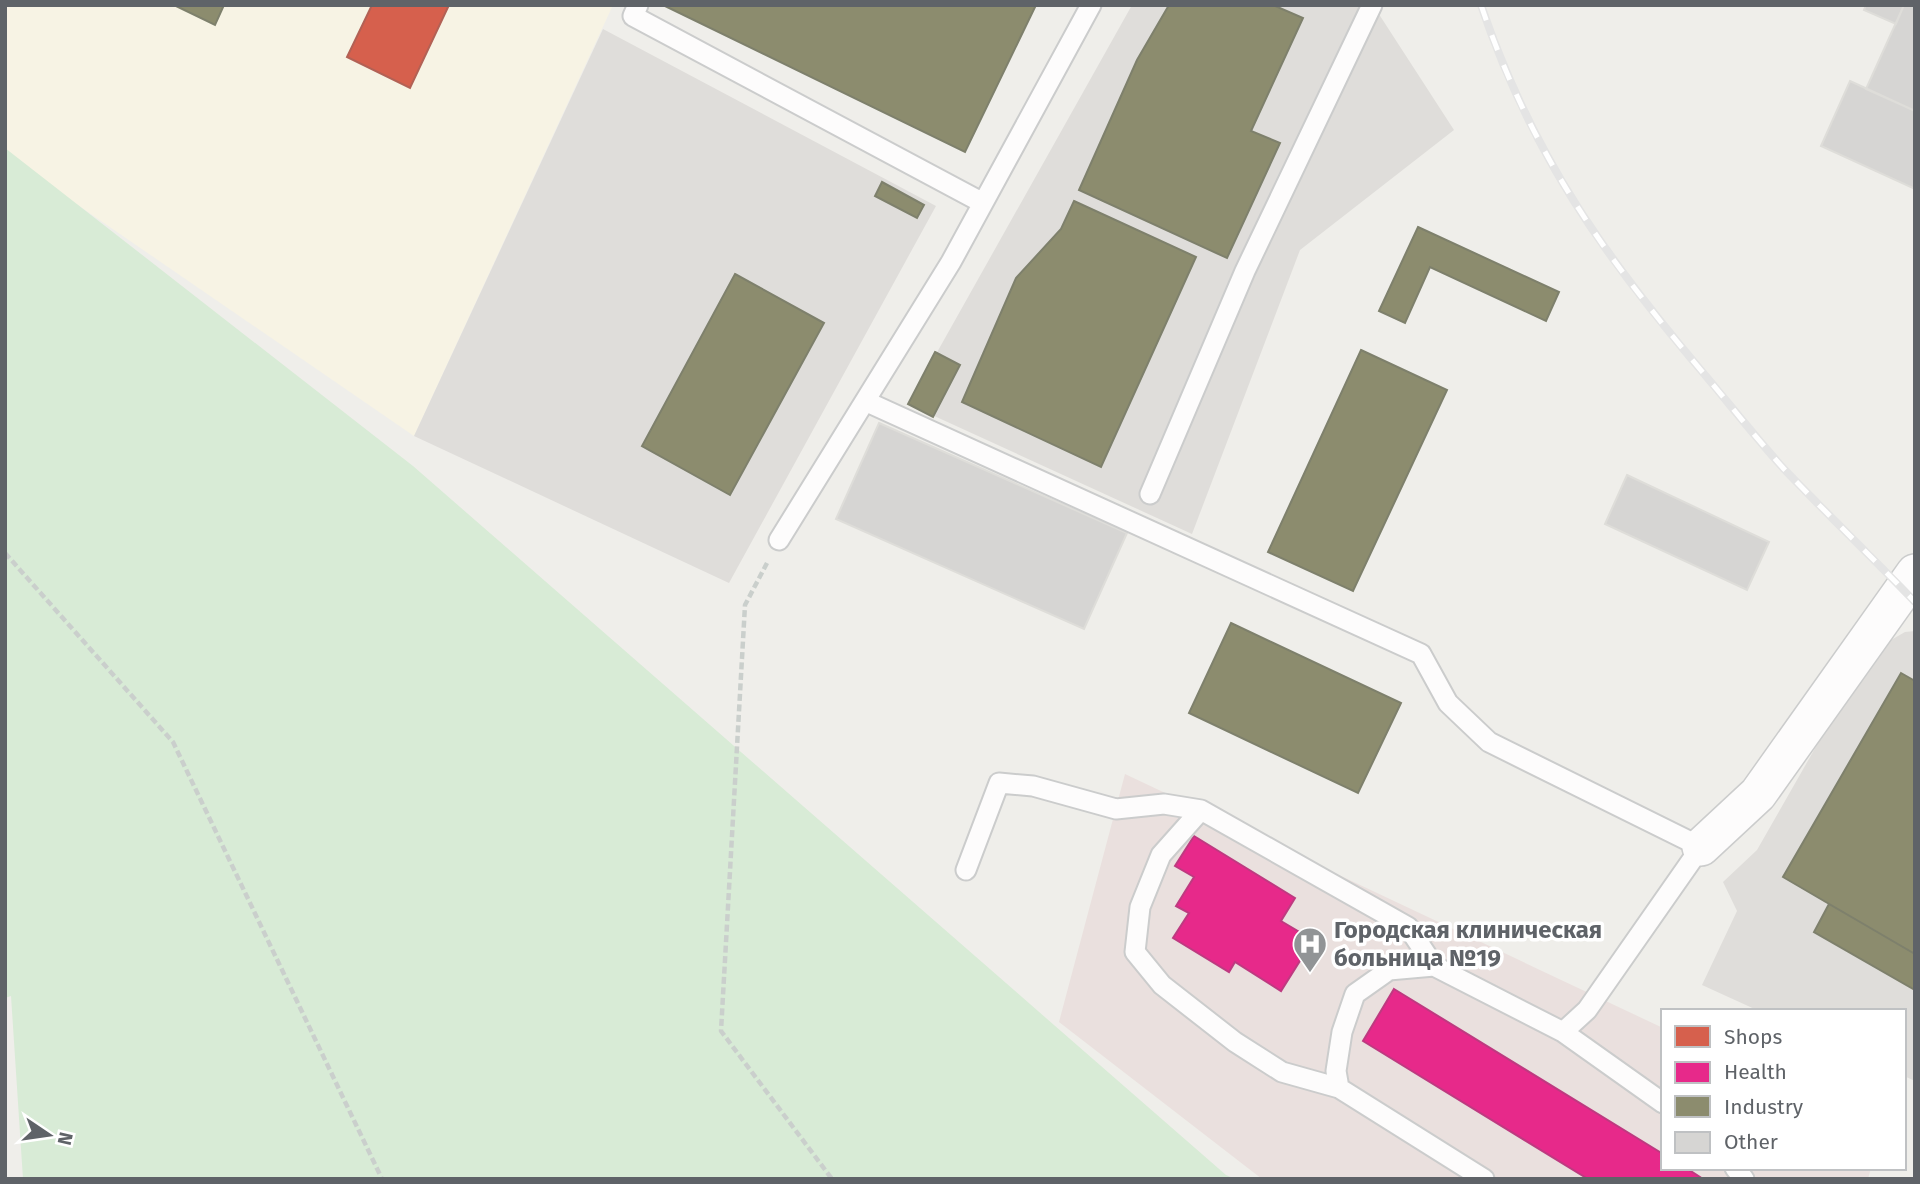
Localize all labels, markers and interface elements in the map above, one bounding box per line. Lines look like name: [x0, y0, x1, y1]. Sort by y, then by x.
place label: Городская клиническая больница №19: [1334, 916, 1602, 972]
hospital icon: Городская клиническая больница №19: [1291, 925, 1329, 974]
legend: [1661, 1009, 1906, 1170]
text: Shops: [1724, 1024, 1782, 1050]
text: Health: [1724, 1059, 1787, 1085]
text: Industry: [1724, 1094, 1804, 1120]
north arrow: [14, 1100, 84, 1170]
text: Other: [1724, 1129, 1778, 1155]
text: N: [52, 1130, 78, 1147]

